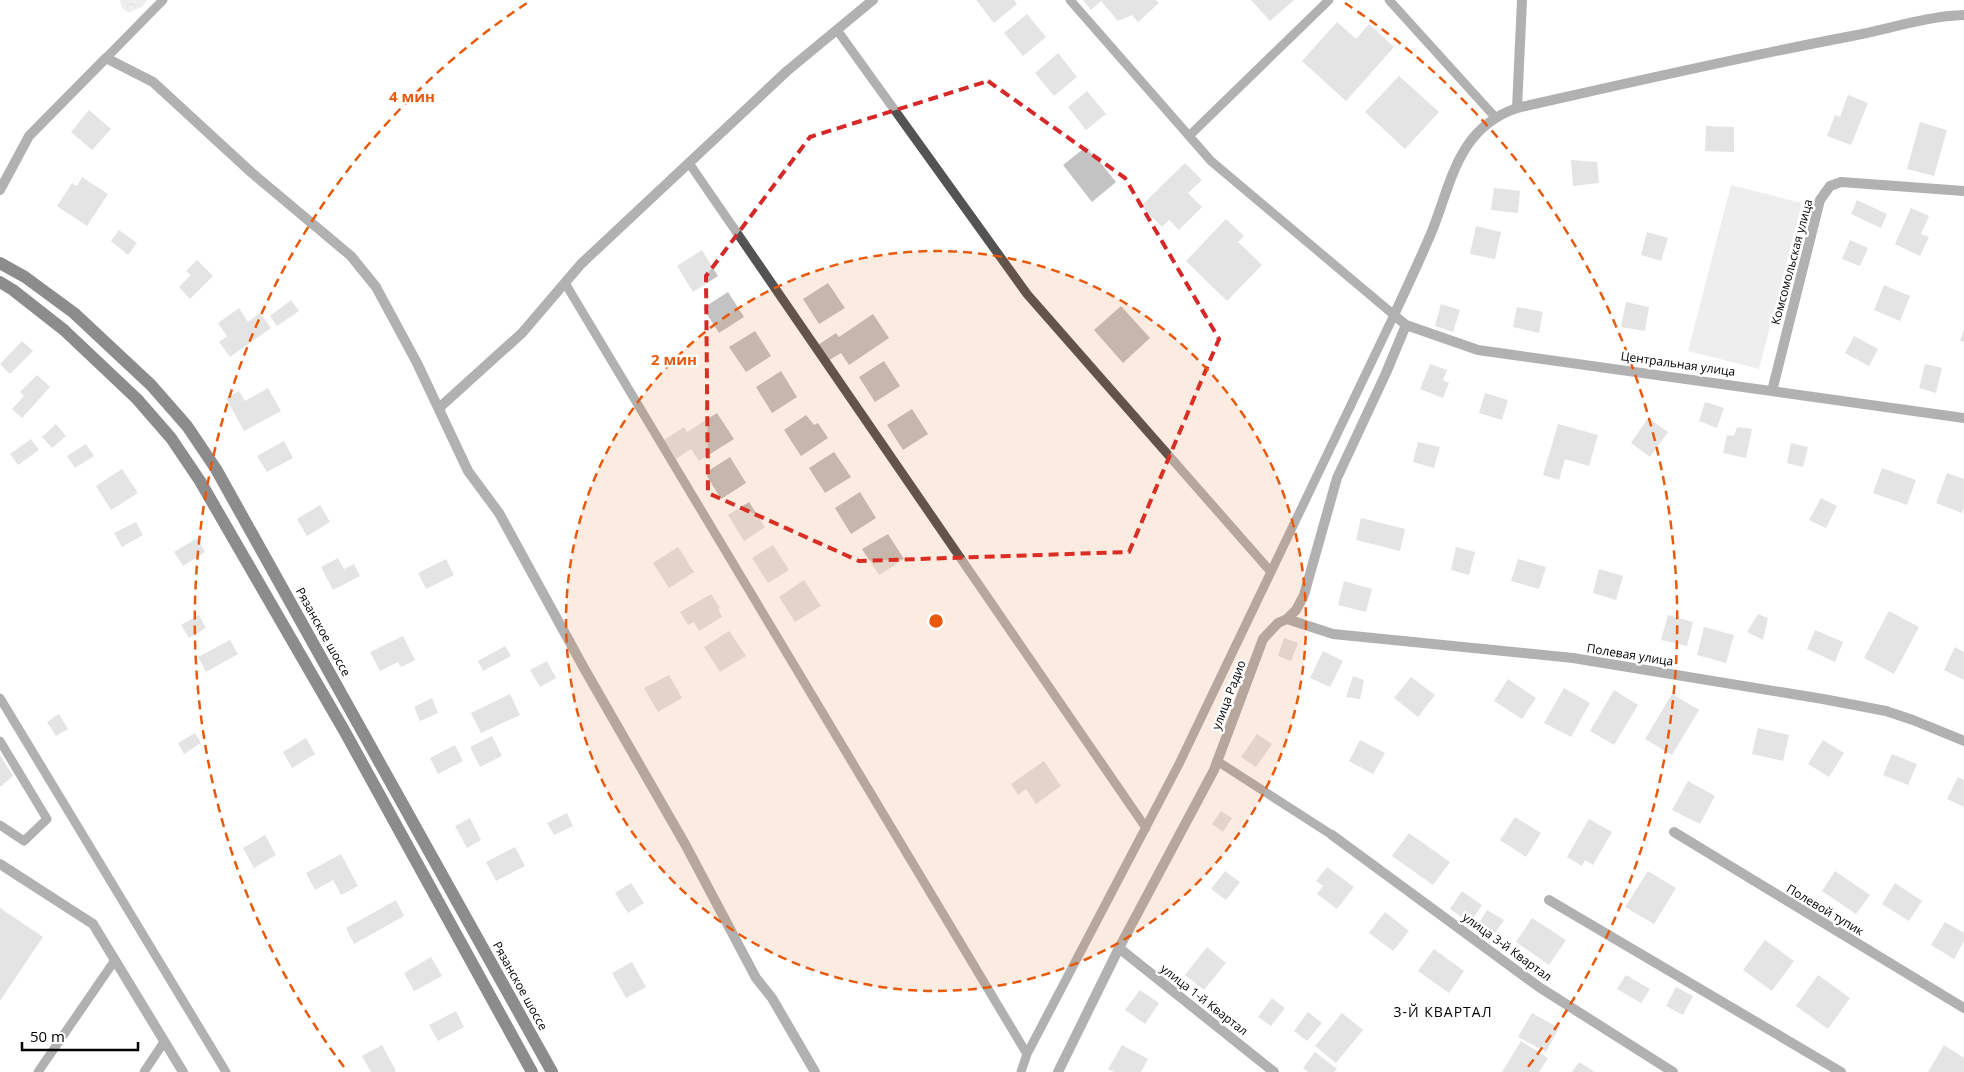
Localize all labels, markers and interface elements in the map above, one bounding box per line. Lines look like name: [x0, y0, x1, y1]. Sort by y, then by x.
text: 4 мин: [389, 86, 435, 106]
street label: Комсомольская улица: [1767, 197, 1816, 327]
street label: Центральная улица: [1620, 347, 1736, 380]
text: 2 мин: [651, 349, 697, 369]
street label: Рязанское шоссе: [292, 584, 355, 679]
centre of rings: [927, 612, 945, 630]
street label: Полевая улица: [1585, 639, 1675, 670]
street label: улица Радио: [1207, 657, 1250, 732]
street label: Полевой тупик: [1783, 880, 1868, 940]
street label: улица 3-й Квартал: [1459, 908, 1555, 985]
street label: Рязанское шоссе: [489, 938, 552, 1033]
street label: улица 1-й Квартал: [1157, 960, 1252, 1039]
district label: 3-Й КВАРТАЛ: [1393, 1002, 1493, 1021]
scale bar: [22, 1020, 139, 1052]
text: 50 m: [30, 1026, 65, 1046]

